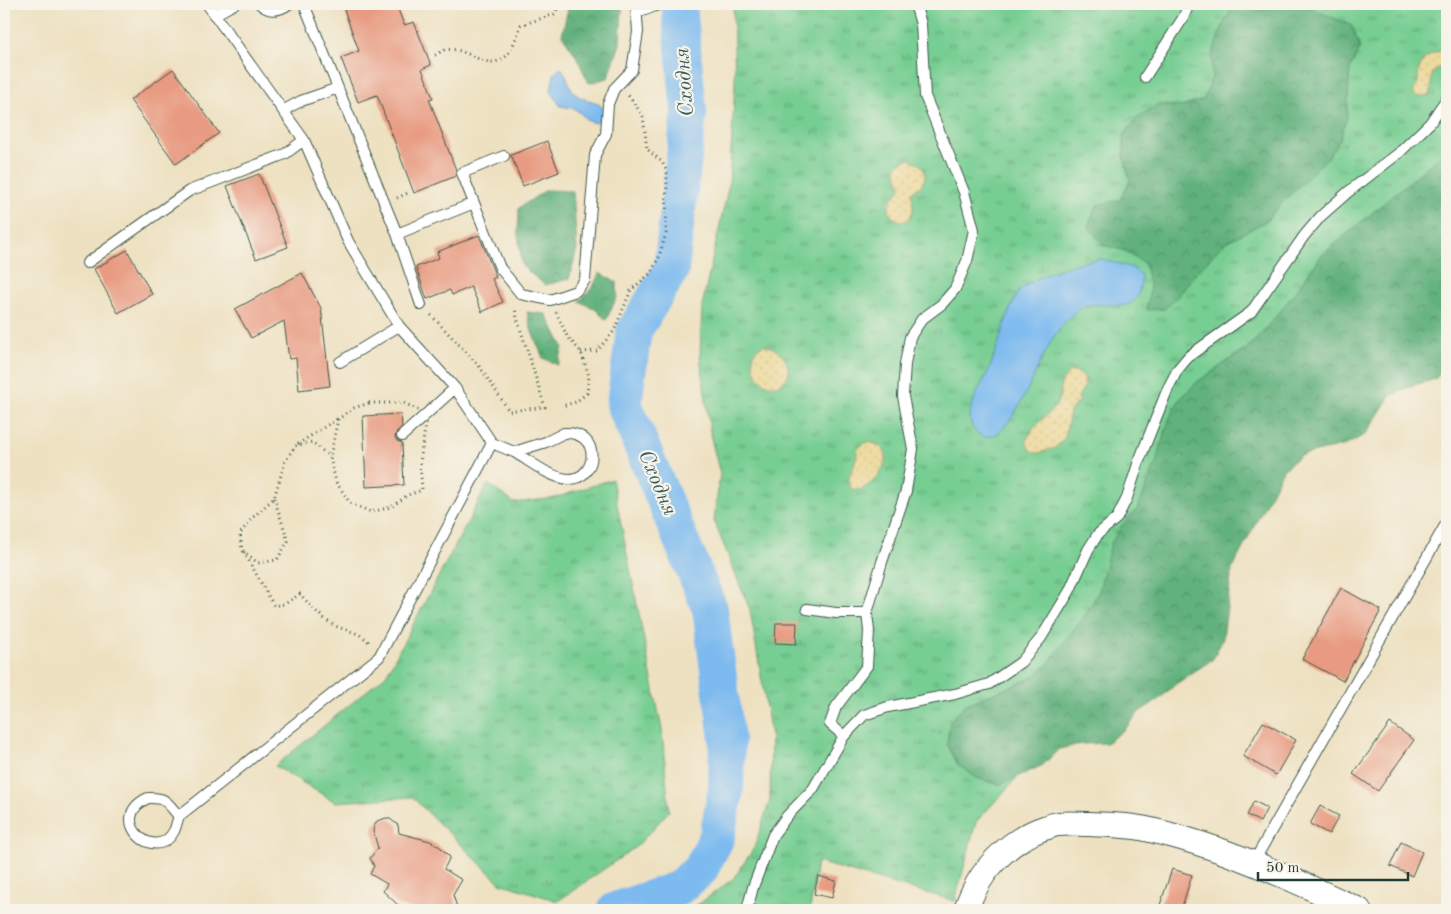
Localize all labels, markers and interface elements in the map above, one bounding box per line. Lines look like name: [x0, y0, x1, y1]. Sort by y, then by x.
water label: Сходня: [672, 47, 698, 117]
water label: Сходня: [634, 447, 680, 519]
scale bar: [1258, 849, 1408, 881]
text: 50 m: [1266, 861, 1300, 876]

